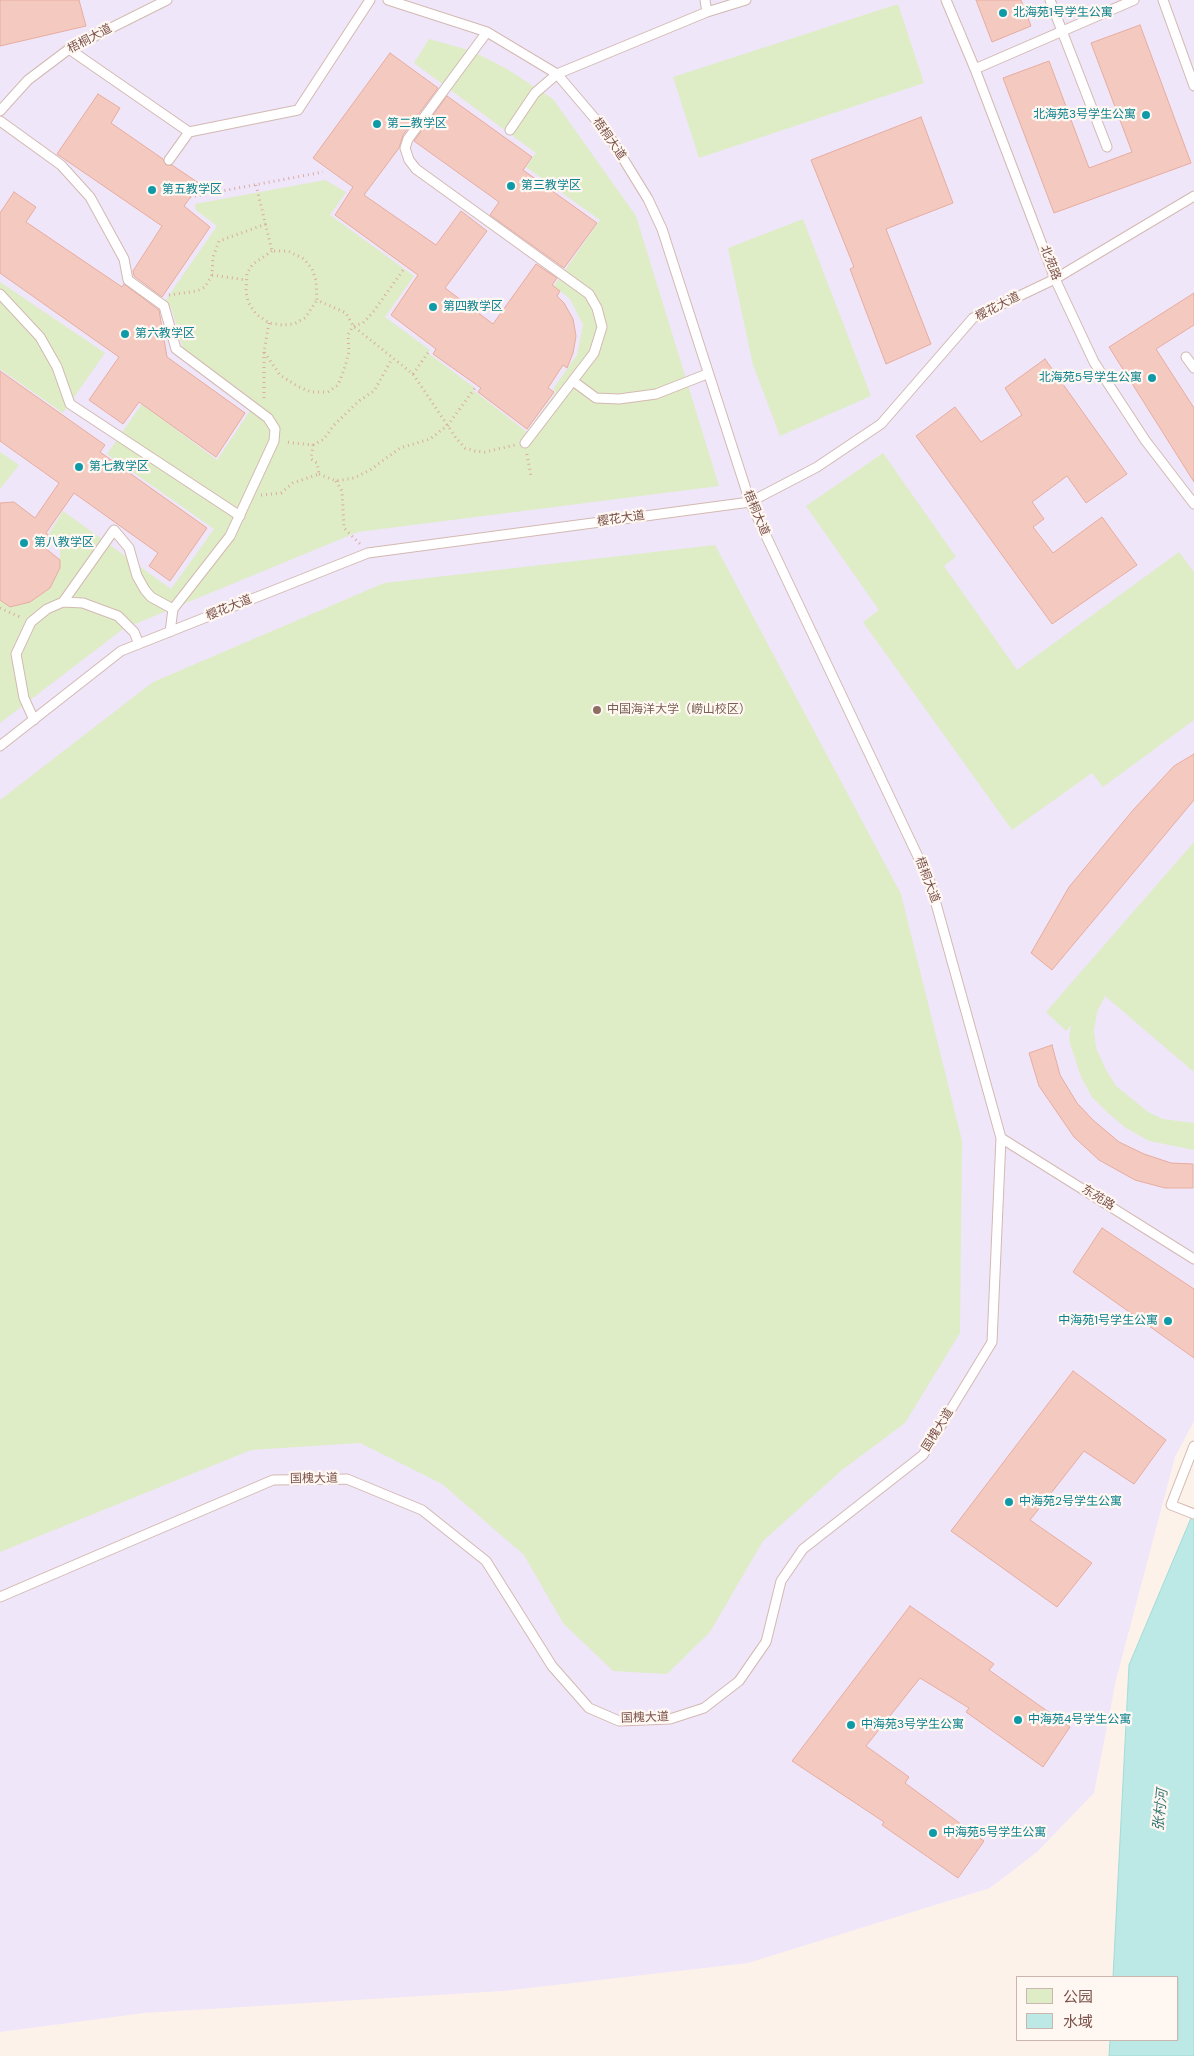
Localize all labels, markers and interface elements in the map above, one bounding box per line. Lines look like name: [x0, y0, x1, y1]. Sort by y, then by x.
place label: 北海苑1号学生公寓: [1013, 6, 1113, 20]
marker: 北海苑1号学生公寓: [997, 7, 1009, 19]
street label: 梧桐大道: [65, 21, 115, 57]
place label: 北海苑3号学生公寓: [1033, 108, 1136, 122]
marker: 北海苑3号学生公寓: [1140, 109, 1152, 121]
street label: 梧桐大道: [589, 115, 629, 163]
place label: 第二教学区: [387, 117, 447, 131]
marker: 第二教学区: [371, 118, 383, 130]
place label: 第三教学区: [521, 179, 581, 193]
marker: 第三教学区: [505, 180, 517, 192]
place label: 第五教学区: [162, 183, 222, 197]
marker: 第五教学区: [146, 184, 158, 196]
street label: 北苑路: [1037, 244, 1063, 282]
street label: 樱花大道: [973, 290, 1023, 324]
place label: 第四教学区: [443, 300, 503, 314]
marker: 第四教学区: [427, 301, 439, 313]
place label: 第六教学区: [135, 327, 195, 341]
marker: 第六教学区: [119, 328, 131, 340]
place label: 北海苑5号学生公寓: [1039, 371, 1142, 385]
marker: 北海苑5号学生公寓: [1146, 372, 1158, 384]
place label: 第七教学区: [89, 460, 149, 474]
marker: 第七教学区: [73, 461, 85, 473]
street label: 梧桐大道: [740, 488, 772, 538]
street label: 樱花大道: [596, 509, 646, 529]
place label: 第八教学区: [34, 536, 94, 550]
marker: 第八教学区: [18, 537, 30, 549]
street label: 樱花大道: [204, 592, 254, 624]
place label: 中国海洋大学（崂山校区）: [607, 703, 751, 717]
marker: 中国海洋大学（崂山校区）: [591, 704, 603, 716]
street label: 梧桐大道: [912, 855, 942, 905]
street label: 东苑路: [1079, 1182, 1117, 1214]
place label: 中海苑1号学生公寓: [1058, 1314, 1158, 1328]
marker: 中海苑1号学生公寓: [1162, 1315, 1174, 1327]
street label: 国槐大道: [919, 1406, 957, 1454]
street label: 国槐大道: [290, 1471, 338, 1487]
place label: 中海苑2号学生公寓: [1019, 1495, 1122, 1509]
marker: 中海苑2号学生公寓: [1003, 1496, 1015, 1508]
street label: 国槐大道: [621, 1710, 669, 1726]
place label: 中海苑4号学生公寓: [1028, 1713, 1131, 1727]
marker: 中海苑4号学生公寓: [1012, 1714, 1024, 1726]
place label: 中海苑3号学生公寓: [861, 1718, 964, 1732]
marker: 中海苑3号学生公寓: [845, 1719, 857, 1731]
water label: 张村河: [1150, 1788, 1172, 1832]
place label: 中海苑5号学生公寓: [943, 1826, 1046, 1840]
marker: 中海苑5号学生公寓: [927, 1827, 939, 1839]
legend: [1016, 1976, 1179, 2041]
text: 公园: [1063, 1987, 1093, 2007]
text: 水域: [1063, 2012, 1093, 2032]

